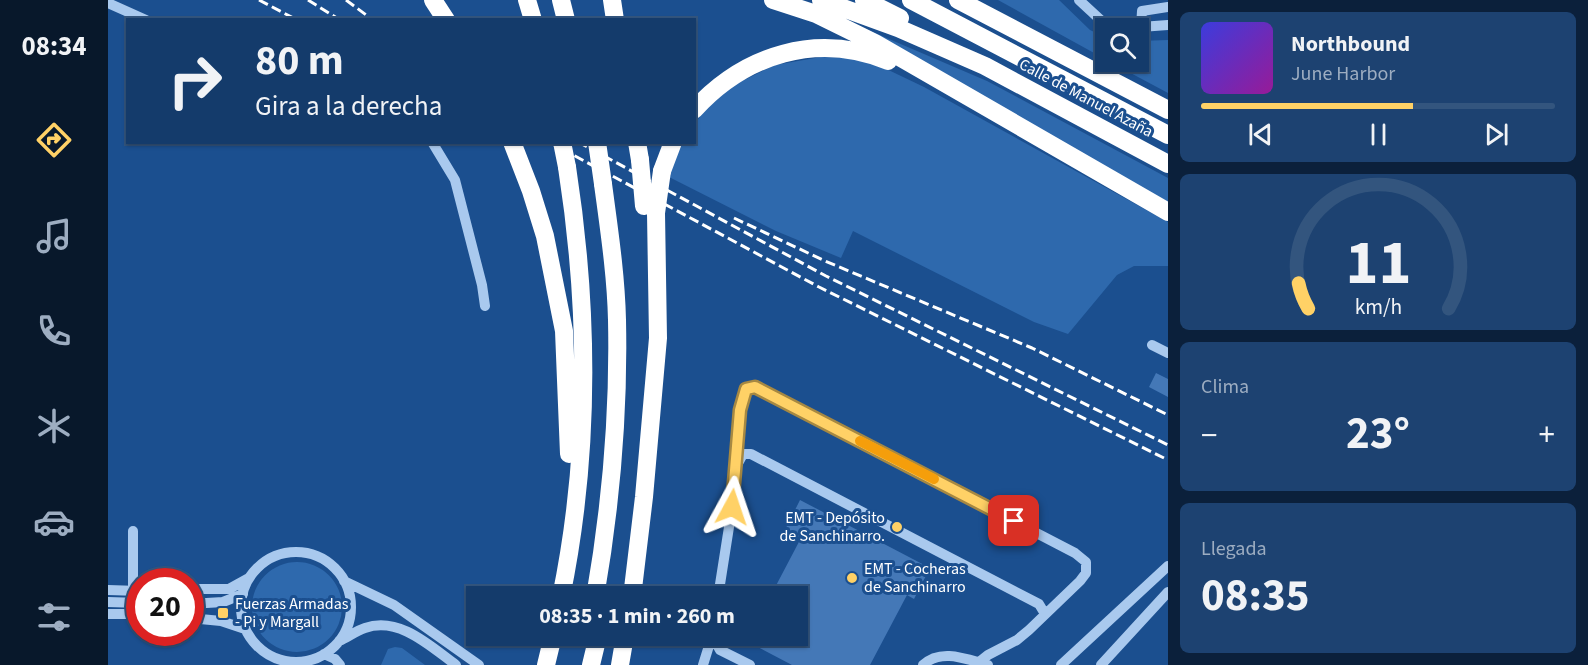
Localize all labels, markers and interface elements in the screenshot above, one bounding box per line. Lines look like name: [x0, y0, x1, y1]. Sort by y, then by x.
map controls: [1095, 18, 1149, 72]
button: search: [1095, 18, 1149, 72]
text: 08:34: [21, 27, 87, 66]
text: Northbound: [1291, 28, 1410, 60]
text: 80 m: [255, 31, 344, 91]
icon: right: [156, 42, 234, 120]
street label: Calle de Manuel Azaña: [1015, 53, 1157, 143]
text: June Harbor: [1291, 60, 1395, 88]
text: Gira a la derecha: [255, 87, 442, 126]
icon: previous: [1244, 118, 1277, 151]
icon: pause: [1362, 118, 1395, 151]
icon: next: [1480, 118, 1513, 151]
icon: directions: [33, 119, 75, 161]
icon: music: [33, 215, 75, 257]
text: 11: [1345, 219, 1411, 308]
text: km/h: [1354, 292, 1402, 323]
icon: phone: [33, 310, 75, 352]
text: Clima: [1201, 373, 1249, 401]
text: 23°: [1346, 402, 1410, 466]
icon: climate: [33, 405, 75, 447]
text: −: [1201, 412, 1217, 459]
text: +: [1539, 412, 1555, 459]
position arrow: [700, 475, 764, 539]
pin: [988, 495, 1039, 546]
icon: car: [33, 501, 75, 543]
icon: arrive: [997, 504, 1030, 537]
place label: EMT - Depósito de Sanchinarro.: [779, 507, 885, 547]
marker: EMT - Depósito de Sanchinarro.: [890, 520, 904, 534]
text: Llegada: [1201, 535, 1267, 563]
place label: EMT - Cocheras de Sanchinarro: [864, 558, 966, 598]
text: 08:35: [1201, 564, 1310, 628]
speed limit sign: 20: [126, 568, 204, 646]
marker: EMT - Cocheras de Sanchinarro: [845, 571, 859, 585]
place label: Fuerzas Armadas - Pi y Margall: [235, 593, 349, 633]
icon: filters: [33, 596, 75, 638]
text: 08:35 · 1 min · 260 m: [539, 600, 735, 632]
marker: Fuerzas Armadas - Pi y Margall: [216, 606, 230, 620]

